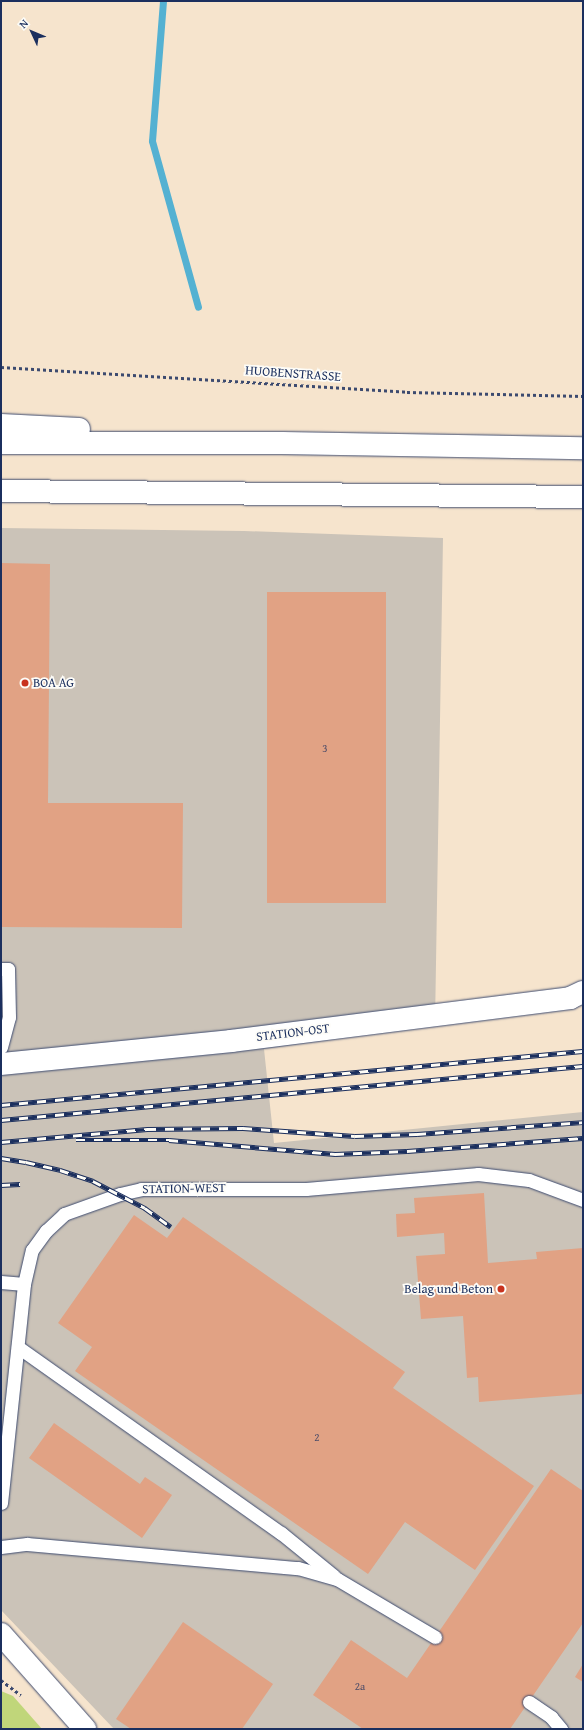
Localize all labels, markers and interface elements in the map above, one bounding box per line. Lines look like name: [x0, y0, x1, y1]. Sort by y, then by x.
north arrow: [12, 12, 52, 52]
text: N: [15, 15, 32, 32]
street label: HUOBENSTRASSE: [245, 363, 341, 385]
place label: BOA AG: [33, 675, 74, 691]
marker: BOA AG: [20, 678, 30, 688]
house number: 3: [322, 741, 328, 755]
street label: STATION-OST: [255, 1021, 331, 1045]
street label: STATION-WEST: [142, 1180, 226, 1198]
place label: Belag und Beton: [404, 1281, 493, 1297]
marker: Belag und Beton: [496, 1284, 506, 1294]
house number: 2: [314, 1430, 320, 1444]
house number: 2a: [355, 1679, 365, 1693]

